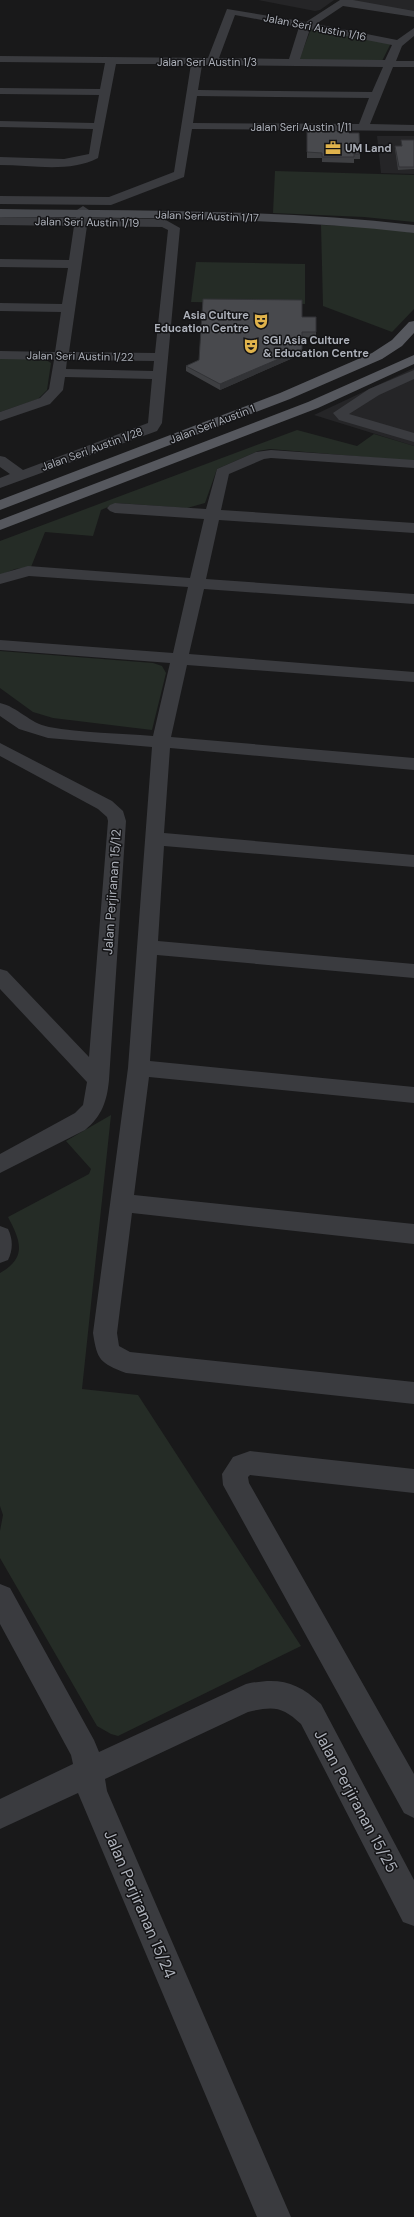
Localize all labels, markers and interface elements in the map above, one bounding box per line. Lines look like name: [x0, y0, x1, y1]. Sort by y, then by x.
street label: Jalan Seri Austin 1/16: [262, 10, 368, 44]
street label: Jalan Seri Austin 1/3: [157, 55, 257, 69]
street label: Jalan Seri Austin 1/11: [250, 120, 352, 134]
office icon: UM Land: [324, 139, 342, 157]
place label: UM Land: [345, 141, 391, 155]
street label: Jalan Seri Austin 1/17: [155, 207, 259, 225]
street label: Jalan Seri Austin 1/19: [35, 214, 139, 230]
place label: Asia Culture Education Centre: [154, 308, 249, 335]
theatre icon: Asia Culture Education Centre: [252, 312, 270, 330]
place label: SGI Asia Culture & Education Centre: [263, 333, 369, 360]
theatre icon: SGI Asia Culture & Education Centre: [242, 337, 260, 355]
street label: Jalan Seri Austin 1/22: [26, 348, 134, 364]
street label: Jalan Seri Austin 1: [168, 401, 256, 447]
street label: Jalan Seri Austin 1/28: [39, 424, 145, 474]
street label: Jalan Perjiranan 15/12: [99, 829, 125, 955]
street label: Jalan Perjiranan 15/25: [309, 1726, 403, 1876]
street label: Jalan Perjiranan 15/24: [99, 1827, 181, 1982]

